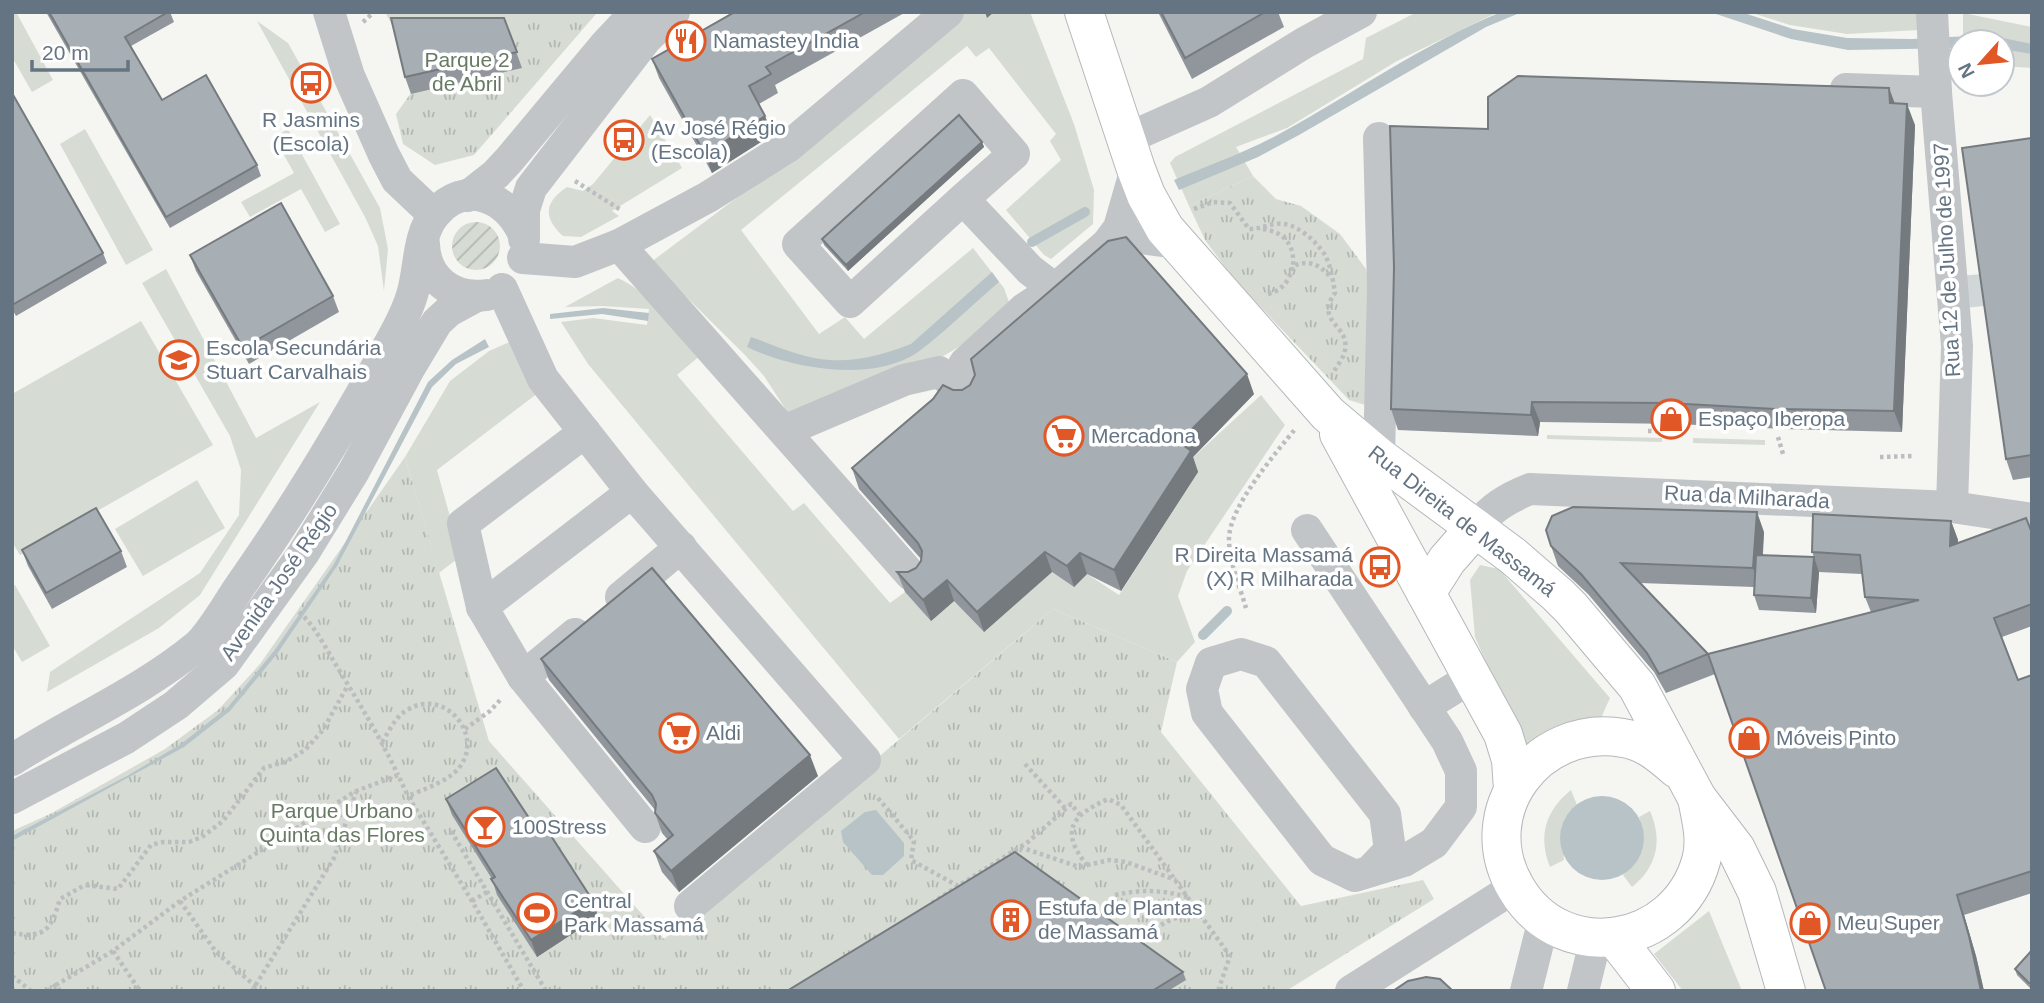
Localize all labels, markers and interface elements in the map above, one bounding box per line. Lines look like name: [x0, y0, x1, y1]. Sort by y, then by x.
restaurant icon: Namastey India: [665, 20, 707, 62]
scale bar: [32, 28, 128, 72]
north arrow: [1946, 28, 2016, 98]
place label: Namastey India: [713, 29, 859, 52]
text: 20 m: [42, 41, 89, 64]
park label: Parque 2 de Abril: [424, 48, 510, 95]
text: N: [1954, 60, 1979, 81]
bus stop icon: R Jasmins (Escola): [290, 62, 332, 104]
place label: R Jasmins (Escola): [262, 108, 360, 155]
place label: Av José Régio (Escola): [651, 116, 786, 163]
bus stop icon: Av José Régio (Escola): [603, 119, 645, 161]
street label: Rua 12 de Julho de 1997: [1929, 142, 1964, 378]
place label: Escola Secundária Stuart Carvalhais: [206, 336, 381, 383]
school or university icon: Escola Secundária Stuart Carvalhais: [158, 339, 200, 381]
shop icon: Espaço Iberopa: [1650, 398, 1692, 440]
place label: Espaço Iberopa: [1698, 407, 1845, 430]
supermarket icon: Mercadona: [1043, 415, 1085, 457]
place label: Mercadona: [1091, 424, 1196, 447]
street label: Rua Direita de Massamá: [1364, 440, 1561, 601]
street label: Rua da Milharada: [1664, 481, 1831, 512]
street label: Avenida José Régio: [216, 499, 341, 665]
place label: R Direita Massamá (X) R Milharada: [1174, 543, 1353, 590]
bus stop icon: R Direita Massamá (X) R Milharada: [1359, 546, 1401, 588]
supermarket icon: Aldi: [658, 712, 700, 754]
shop icon: Móveis Pinto: [1728, 717, 1770, 759]
place label: Aldi: [706, 721, 741, 744]
place label: Móveis Pinto: [1776, 726, 1896, 749]
park label: Parque Urbano Quinta das Flores: [259, 799, 425, 846]
bar icon: 100Stress: [464, 806, 506, 848]
place label: 100Stress: [512, 815, 607, 838]
place label: Central Park Massamá: [564, 889, 704, 936]
sports icon: Central Park Massamá: [516, 892, 558, 934]
place label: Estufa de Plantas de Massamá: [1038, 896, 1203, 943]
building icon: Estufa de Plantas de Massamá: [990, 899, 1032, 941]
shop icon: Meu Super: [1789, 902, 1831, 944]
place label: Meu Super: [1837, 911, 1940, 934]

